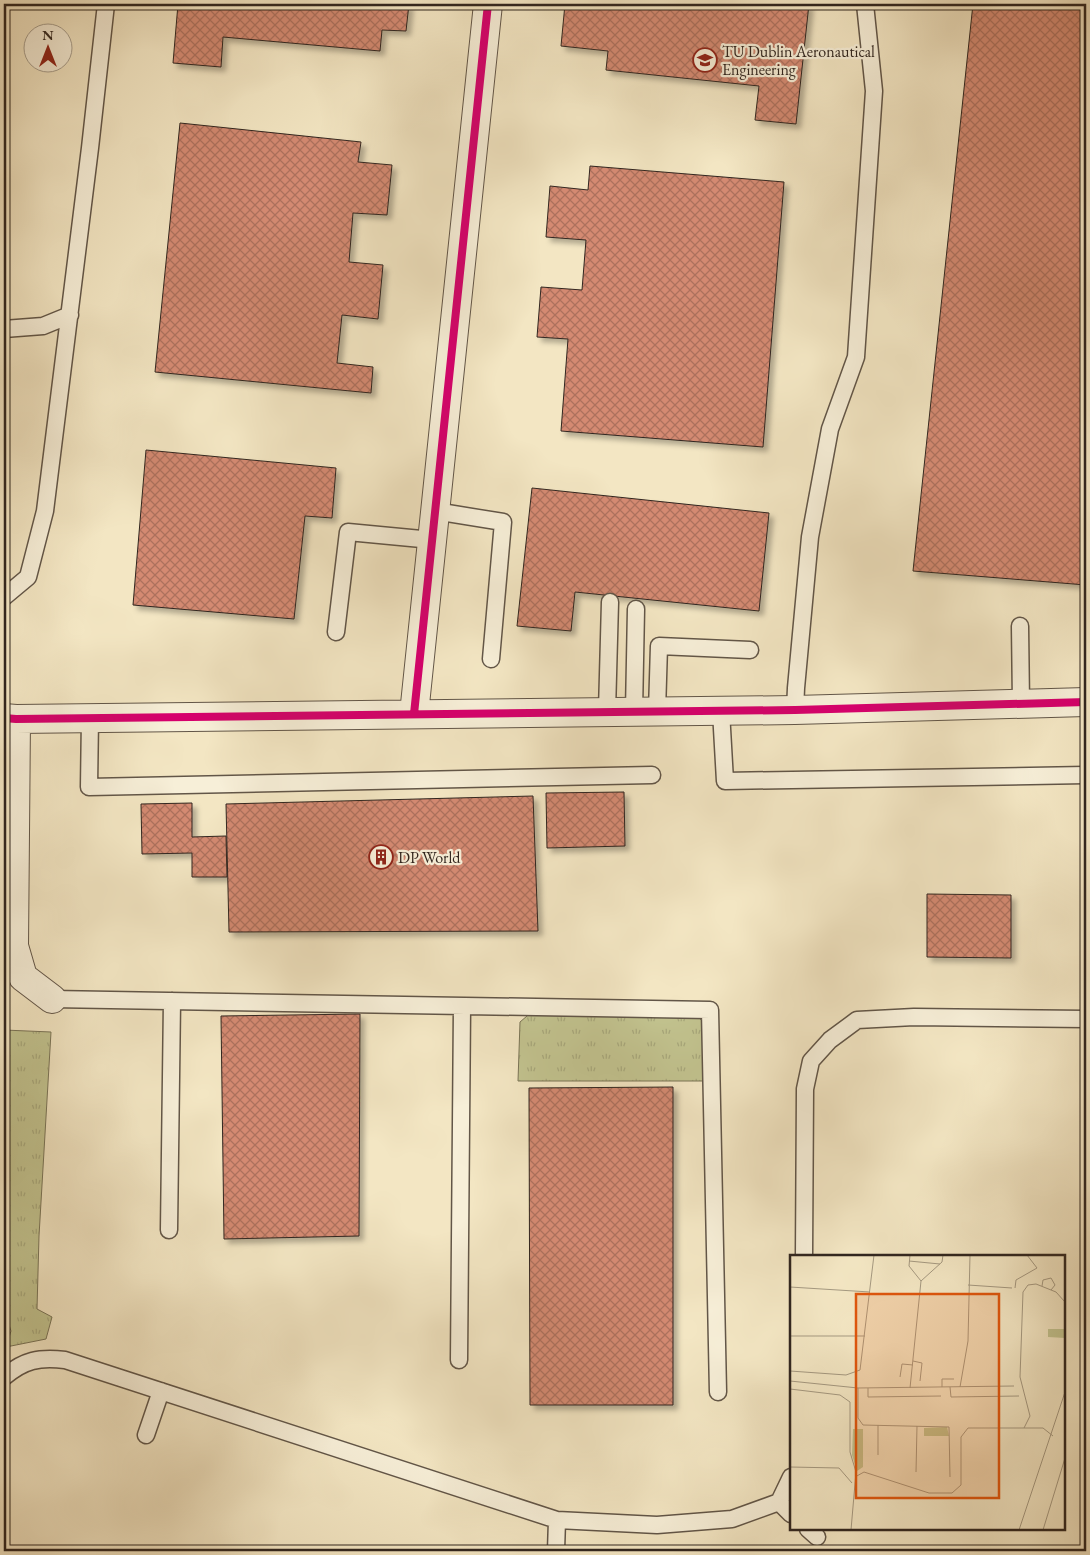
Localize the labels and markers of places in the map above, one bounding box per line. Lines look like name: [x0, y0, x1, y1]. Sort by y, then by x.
place label: TU Dublin Aeronautical Engineering: [722, 41, 875, 80]
school or university icon: TU Dublin Aeronautical Engineering: [692, 47, 718, 73]
building icon: DP World: [368, 844, 394, 870]
place label: DP World: [398, 847, 461, 868]

